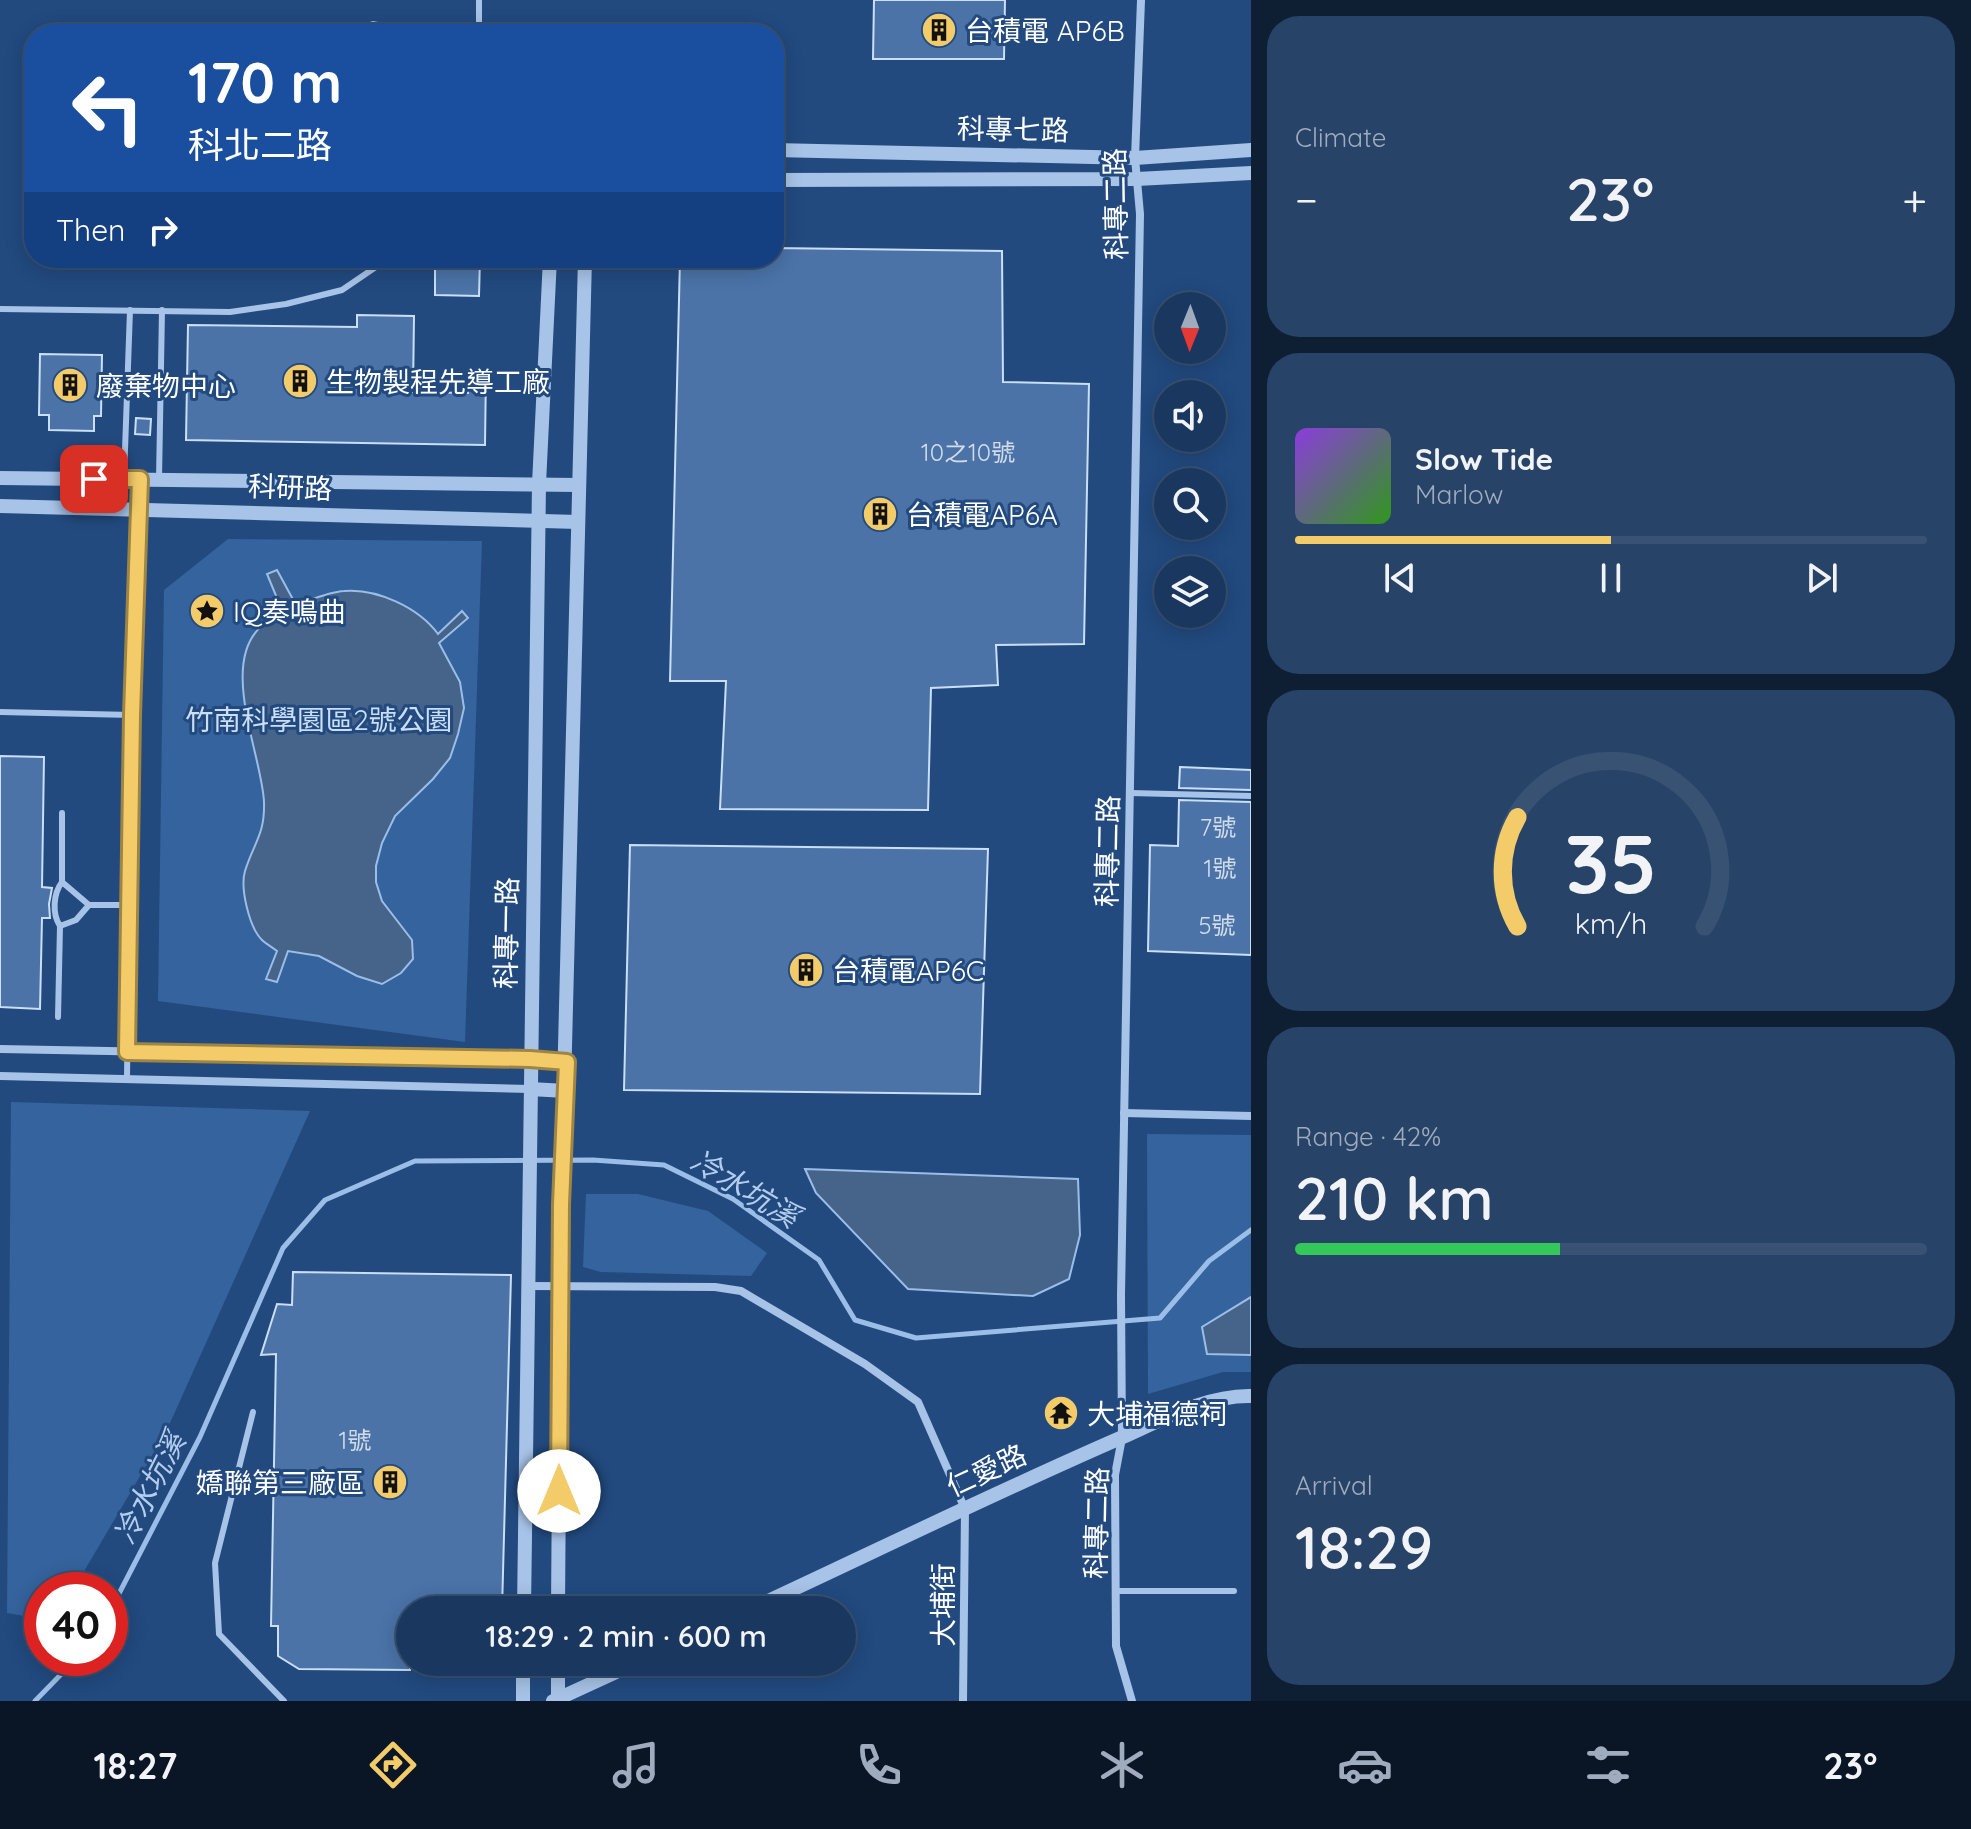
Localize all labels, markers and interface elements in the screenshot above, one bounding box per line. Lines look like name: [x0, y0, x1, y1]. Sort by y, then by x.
building icon: 台積電 AP6B: [920, 11, 958, 49]
place label: 台積電 AP6B: [965, 13, 1125, 48]
text: 170 m: [188, 47, 342, 117]
icon: left: [56, 56, 160, 160]
street label: 科專七路: [957, 111, 1069, 147]
text: Climate: [1295, 121, 1386, 154]
text: 科北二路: [188, 122, 332, 167]
street label: 科專二路: [1097, 148, 1133, 260]
text: 23°: [1566, 161, 1654, 236]
text: −: [1295, 172, 1318, 227]
text: +: [1902, 172, 1927, 227]
icon: right: [141, 208, 185, 252]
text: Then: [56, 211, 125, 249]
north arrow: [1154, 292, 1226, 364]
map controls: [1154, 292, 1226, 628]
building icon: 生物製程先導工廠: [281, 362, 319, 400]
place label: 生物製程先導工廠: [326, 364, 550, 399]
building icon: 廢棄物中心: [51, 366, 89, 404]
place label: 廢棄物中心: [96, 368, 236, 403]
button: sound: [1154, 380, 1226, 452]
house number: 10之10號: [921, 437, 1015, 467]
text: Slow Tide: [1415, 440, 1553, 478]
pin: [60, 445, 128, 513]
icon: arrive: [72, 457, 116, 501]
street label: 科研路: [247, 468, 333, 506]
button: search: [1154, 468, 1226, 540]
text: Marlow: [1415, 478, 1503, 511]
building icon: 台積電AP6A: [861, 495, 899, 533]
place label: 台積電AP6A: [906, 497, 1058, 532]
button: layers: [1154, 556, 1226, 628]
icon: previous: [1378, 556, 1422, 600]
icon: pause: [1589, 556, 1633, 600]
icon: next: [1800, 556, 1844, 600]
place icon: IQ奏鳴曲: [188, 592, 226, 630]
place label: IQ奏鳴曲: [233, 594, 346, 629]
park label: 竹南科學園區2號公園: [185, 702, 453, 737]
street label: 科專二路: [1089, 795, 1125, 907]
text: 35: [1565, 809, 1657, 913]
house number: 7號: [1200, 812, 1236, 842]
house number: 1號: [1204, 853, 1236, 883]
street label: 科專一路: [488, 877, 524, 989]
text: km/h: [1575, 905, 1647, 941]
house number: 5號: [1198, 910, 1236, 940]
building icon: 台積電AP6C: [787, 951, 825, 989]
place label: 台積電AP6C: [832, 953, 984, 988]
text: Range · 42%: [1295, 1120, 1441, 1153]
water label: 冷水坑溪: [684, 1141, 810, 1237]
text: 210 km: [1295, 1160, 1494, 1235]
temple icon: 大埔福德祠: [1042, 1394, 1080, 1432]
place label: 大埔福德祠: [1087, 1396, 1227, 1431]
water label: 冷水坑溪: [105, 1422, 195, 1550]
house number: 1號: [339, 1425, 371, 1455]
street label: 仁愛路: [941, 1436, 1031, 1504]
position arrow: [517, 1449, 601, 1533]
building icon: 嬌聯第三廠區: [371, 1463, 409, 1501]
place label: 嬌聯第三廠區: [196, 1465, 364, 1500]
street label: 科專二路: [1078, 1467, 1114, 1579]
text: Arrival: [1295, 1469, 1373, 1502]
text: 18:29: [1295, 1509, 1433, 1584]
street label: 大埔街: [925, 1563, 960, 1647]
speed limit sign: 40: [24, 1572, 128, 1676]
text: 18:29 · 2 min · 600 m: [485, 1617, 767, 1655]
icon: directions: [365, 1737, 421, 1793]
icon: music: [608, 1737, 664, 1793]
icon: phone: [851, 1737, 907, 1793]
icon: climate: [1094, 1737, 1150, 1793]
icon: car: [1337, 1737, 1393, 1793]
icon: filters: [1580, 1737, 1636, 1793]
text: 18:27: [94, 1743, 177, 1788]
text: 23°: [1823, 1743, 1877, 1788]

